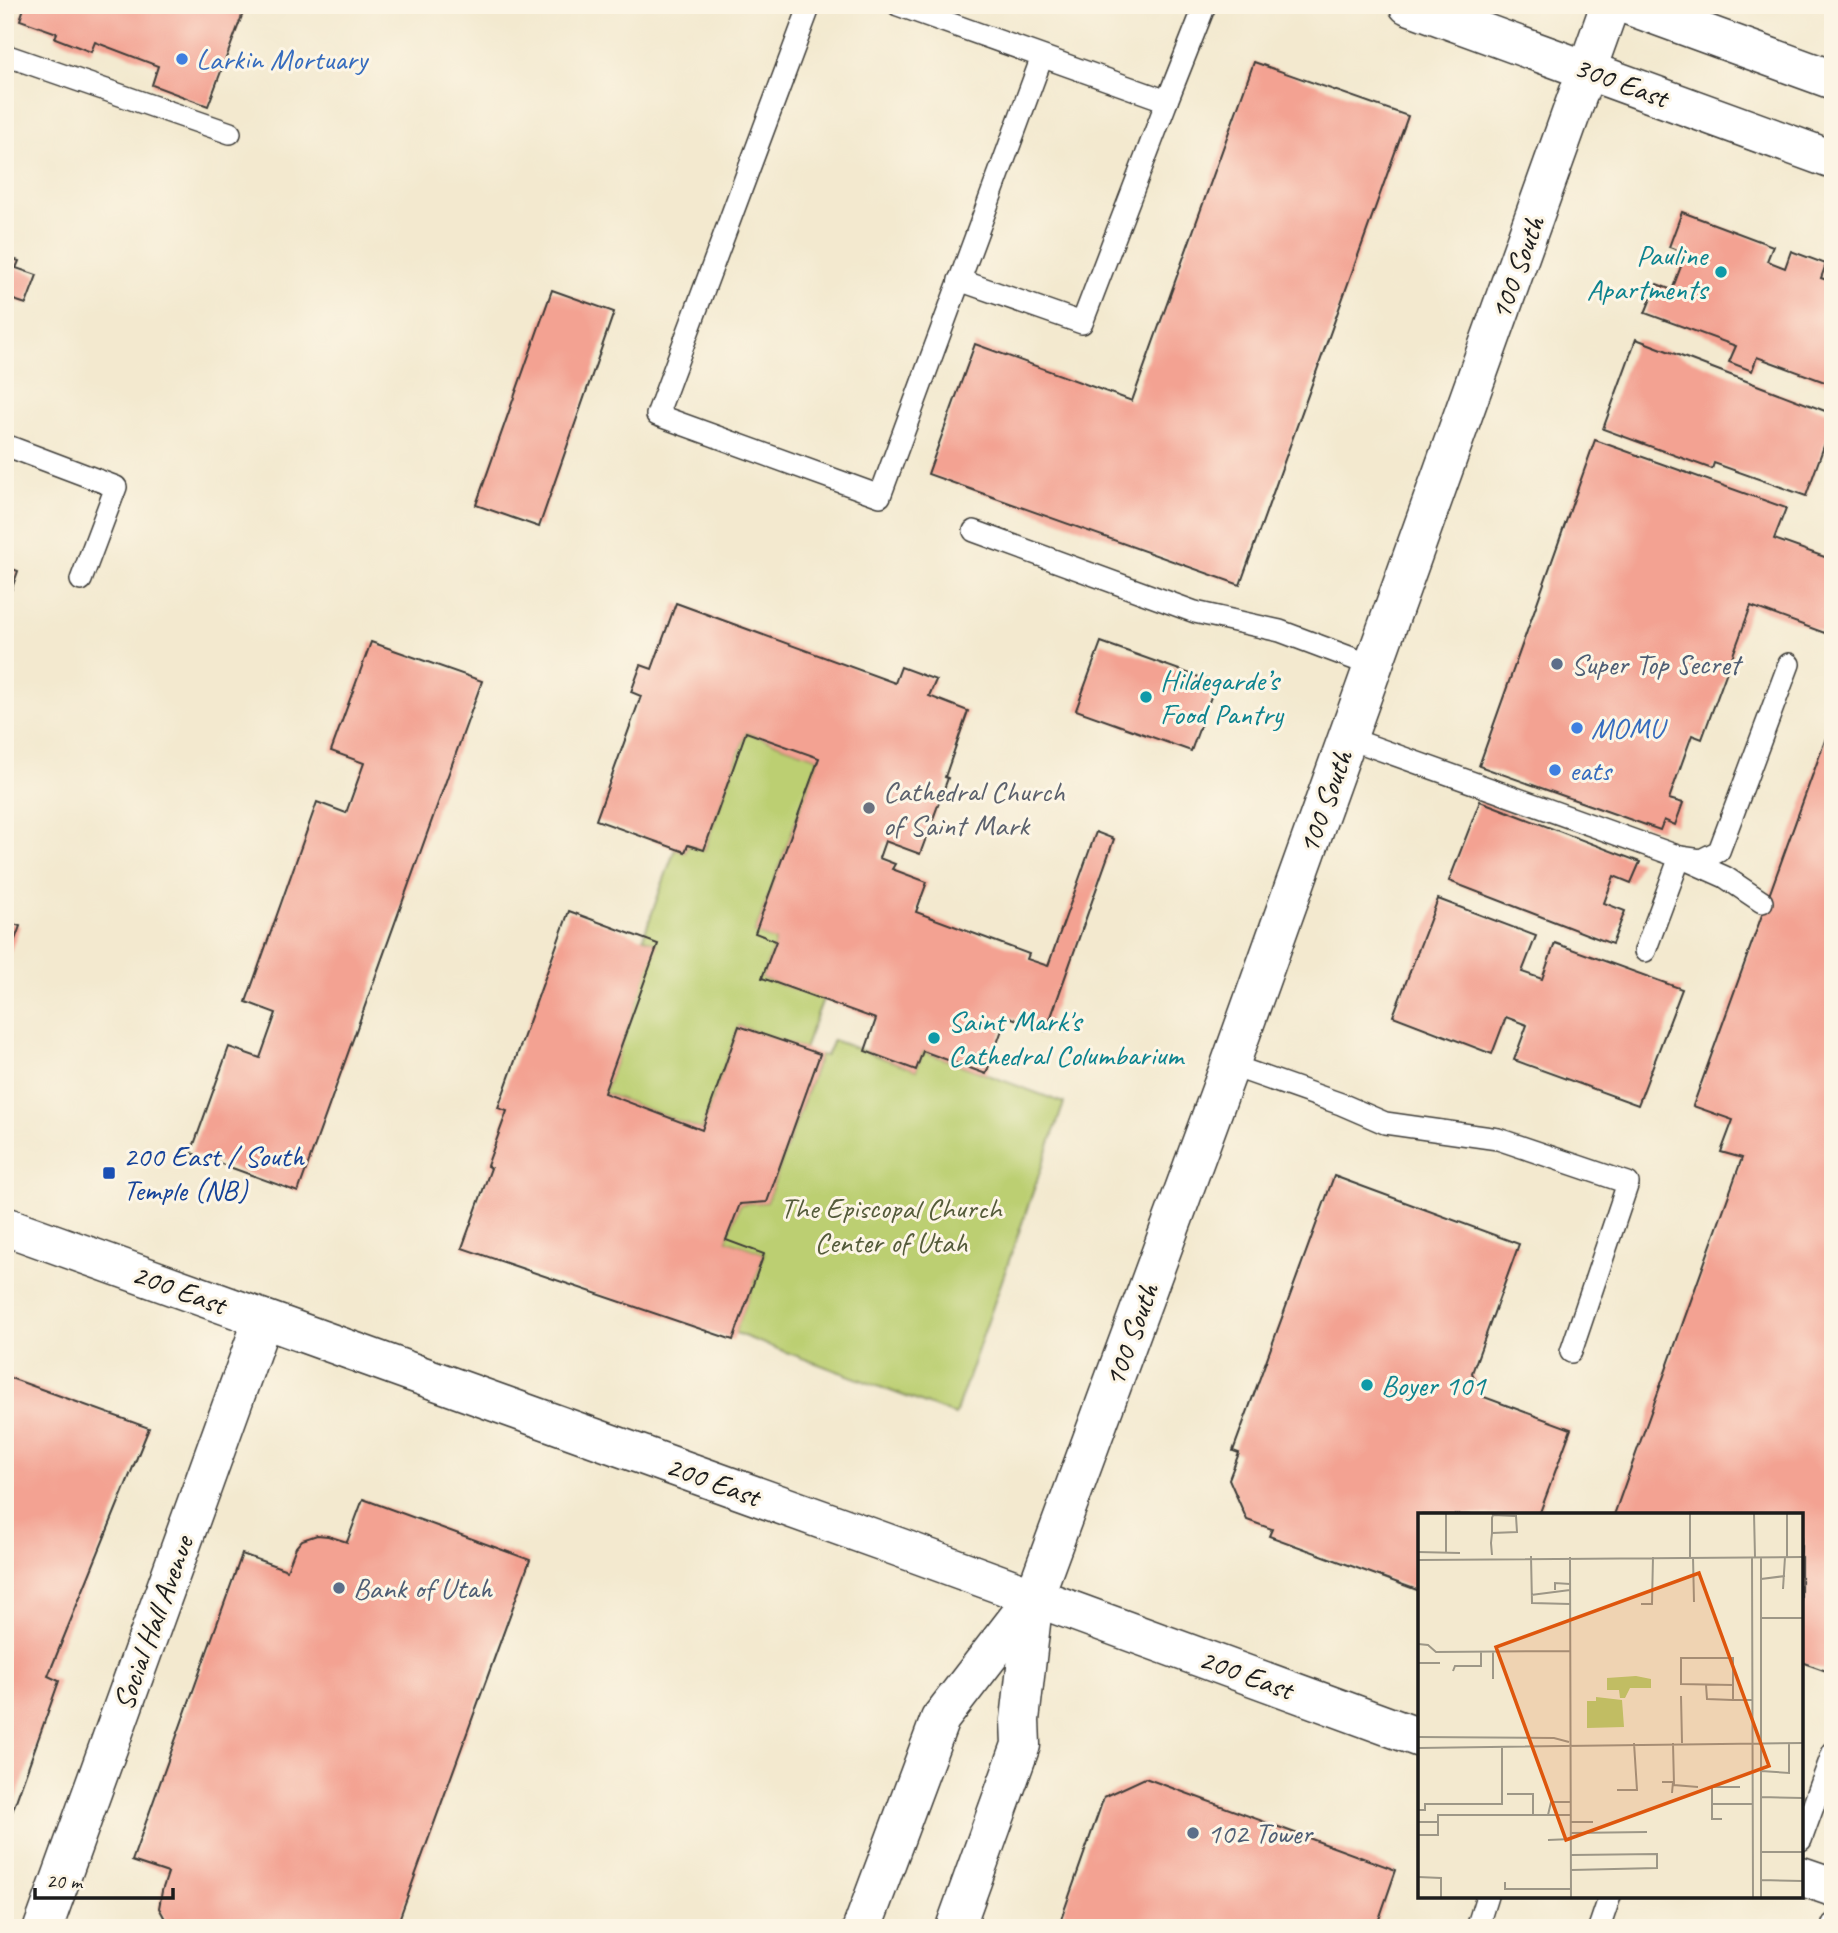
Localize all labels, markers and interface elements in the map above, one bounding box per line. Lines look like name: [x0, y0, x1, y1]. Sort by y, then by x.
place label: Larkin Mortuary: [196, 40, 370, 78]
street label: 300 East: [1569, 48, 1676, 117]
marker: Larkin Mortuary: [174, 51, 190, 67]
street label: 100 South: [1481, 210, 1554, 325]
place label: Pauline Apartments: [1587, 236, 1710, 308]
marker: Pauline Apartments: [1713, 264, 1729, 280]
place label: Super Top Secret: [1571, 645, 1744, 683]
marker: Super Top Secret: [1549, 656, 1565, 672]
place label: Hildegarde’s Food Pantry: [1160, 661, 1284, 733]
marker: Hildegarde’s Food Pantry: [1138, 689, 1154, 705]
place label: MOMU: [1591, 709, 1668, 747]
marker: MOMU: [1569, 720, 1585, 736]
street label: 100 South: [1289, 744, 1362, 859]
place label: eats: [1569, 751, 1614, 789]
marker: eats: [1547, 762, 1563, 778]
place label: Cathedral Church of Saint Mark: [883, 772, 1065, 844]
marker: Cathedral Church of Saint Mark: [861, 800, 877, 816]
place label: Saint Mark's Cathedral Columbarium: [948, 1002, 1185, 1074]
marker: Saint Mark's Cathedral Columbarium: [926, 1030, 942, 1046]
place label: 200 East / South Temple (NB): [123, 1137, 305, 1209]
marker: 200 East / South Temple (NB): [101, 1165, 117, 1181]
park label: The Episcopal Church Center of Utah: [780, 1189, 1004, 1261]
street label: 200 East: [127, 1255, 234, 1324]
street label: 100 South: [1095, 1277, 1168, 1392]
place label: Boyer 101: [1381, 1366, 1487, 1404]
marker: Boyer 101: [1359, 1377, 1375, 1393]
street label: 200 East: [661, 1447, 768, 1516]
inset map: [1418, 1513, 1803, 1898]
street label: Social Hall Avenue: [104, 1529, 203, 1715]
place label: Bank of Utah: [353, 1569, 493, 1607]
marker: Bank of Utah: [331, 1580, 347, 1596]
street label: 200 East: [1194, 1640, 1301, 1709]
place label: 102 Tower: [1207, 1814, 1314, 1852]
marker: 102 Tower: [1185, 1825, 1201, 1841]
scale bar: [35, 1856, 173, 1900]
text: 20 m: [46, 1868, 84, 1894]

